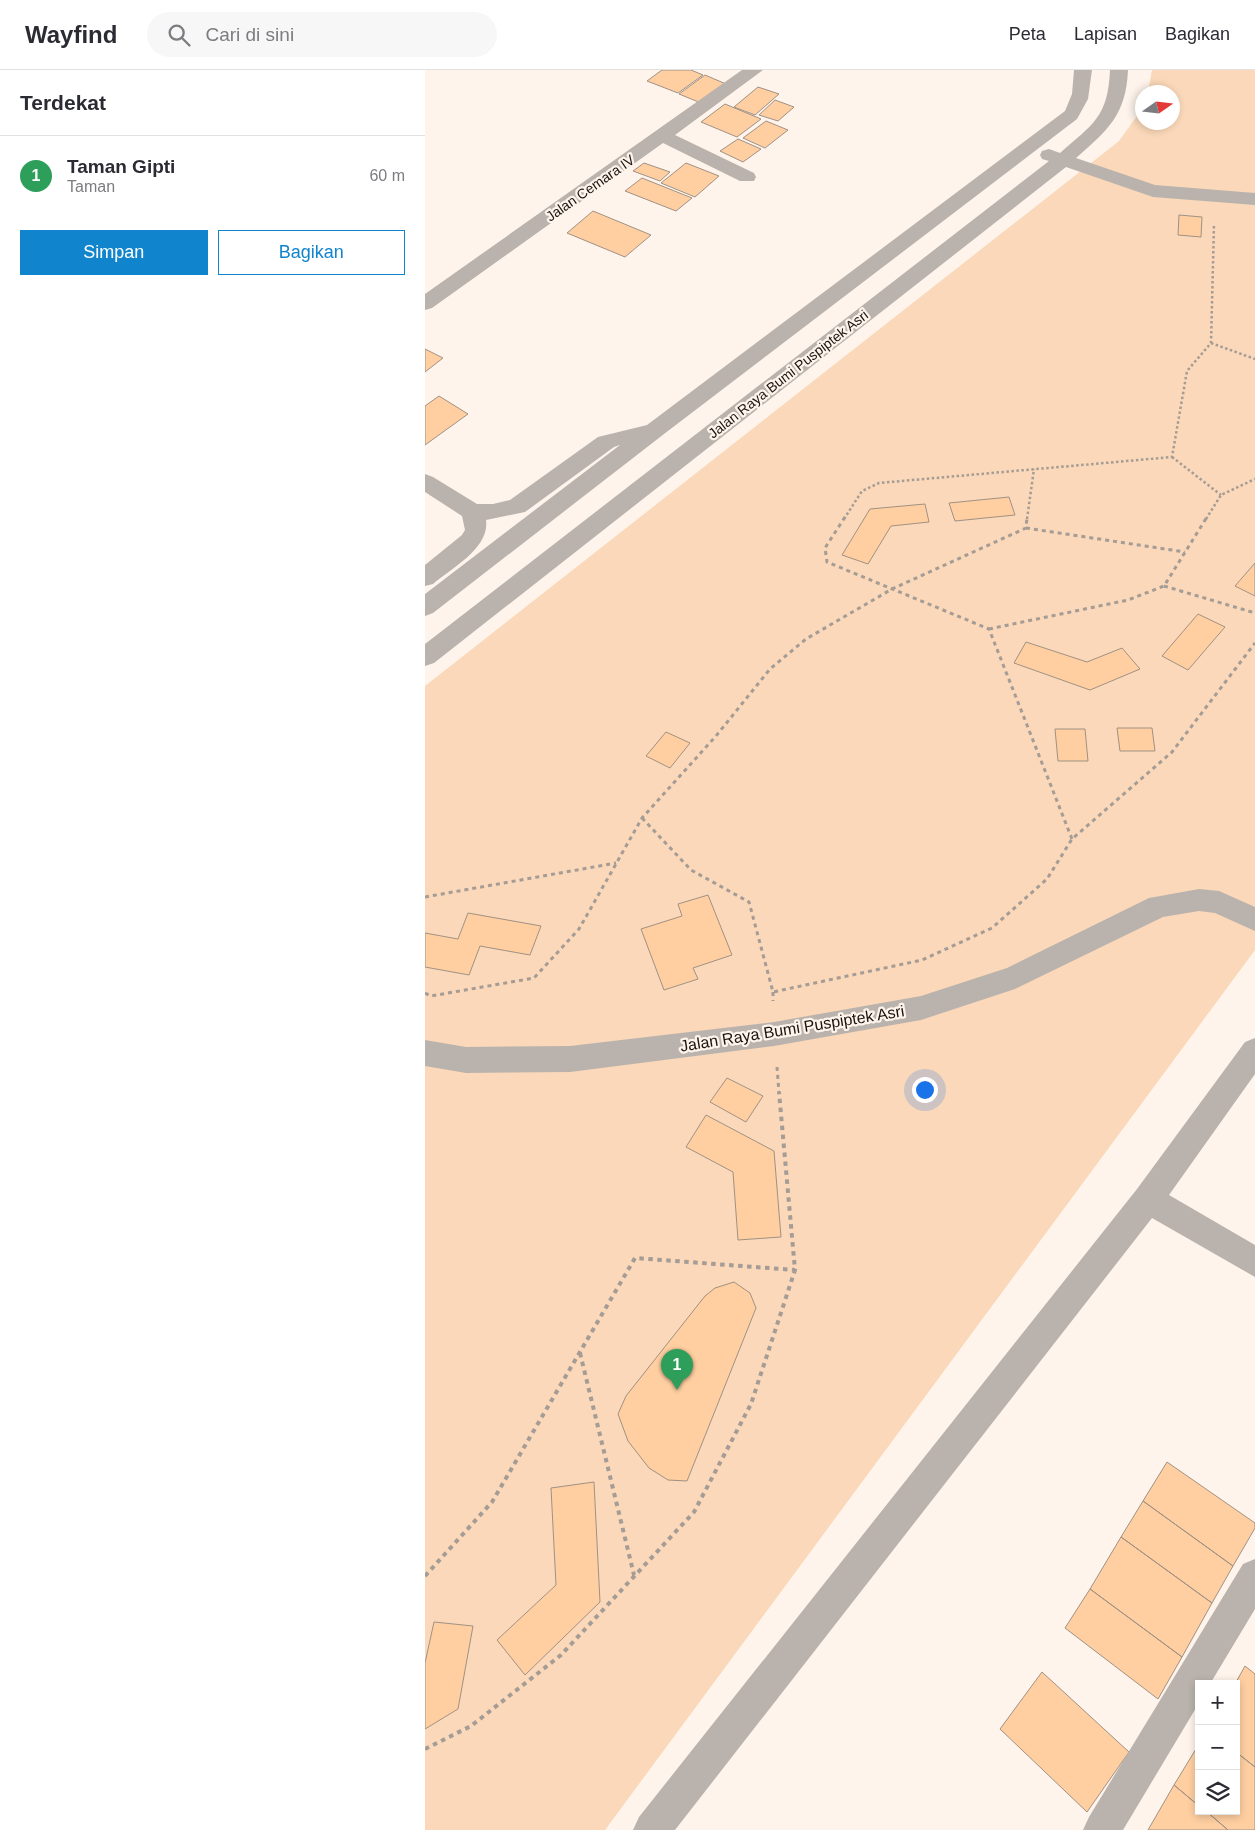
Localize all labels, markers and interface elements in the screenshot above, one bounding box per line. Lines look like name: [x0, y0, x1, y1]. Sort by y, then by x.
search box: [147, 12, 497, 57]
text: Wayfind: [25, 21, 117, 48]
icon: search: [165, 21, 193, 49]
text: Cari di sini: [205, 24, 294, 45]
text: Peta: [1009, 24, 1046, 44]
text: Lapisan: [1074, 24, 1137, 44]
text: Bagikan: [1165, 24, 1230, 44]
north arrow: [1135, 85, 1180, 130]
text: Terdekat: [20, 91, 106, 114]
street label: Jalan Cemara IV: [543, 151, 638, 224]
text: Taman Gipti: [67, 156, 175, 177]
text: 1: [32, 167, 40, 184]
text: 60 m: [369, 167, 405, 184]
text: Taman: [67, 178, 115, 195]
button: Simpan: [20, 230, 208, 275]
button: Bagikan: [218, 230, 405, 275]
street label: Jalan Raya Bumi Puspiptek Asri: [705, 307, 871, 441]
street label: Jalan Raya Bumi Puspiptek Asri: [679, 1002, 905, 1055]
your location: [912, 1077, 938, 1103]
pin: 1: [661, 1349, 693, 1390]
map controls: [1195, 1680, 1240, 1815]
button: +: [1195, 1680, 1240, 1725]
button: −: [1195, 1725, 1240, 1770]
button: layers: [1195, 1770, 1240, 1815]

